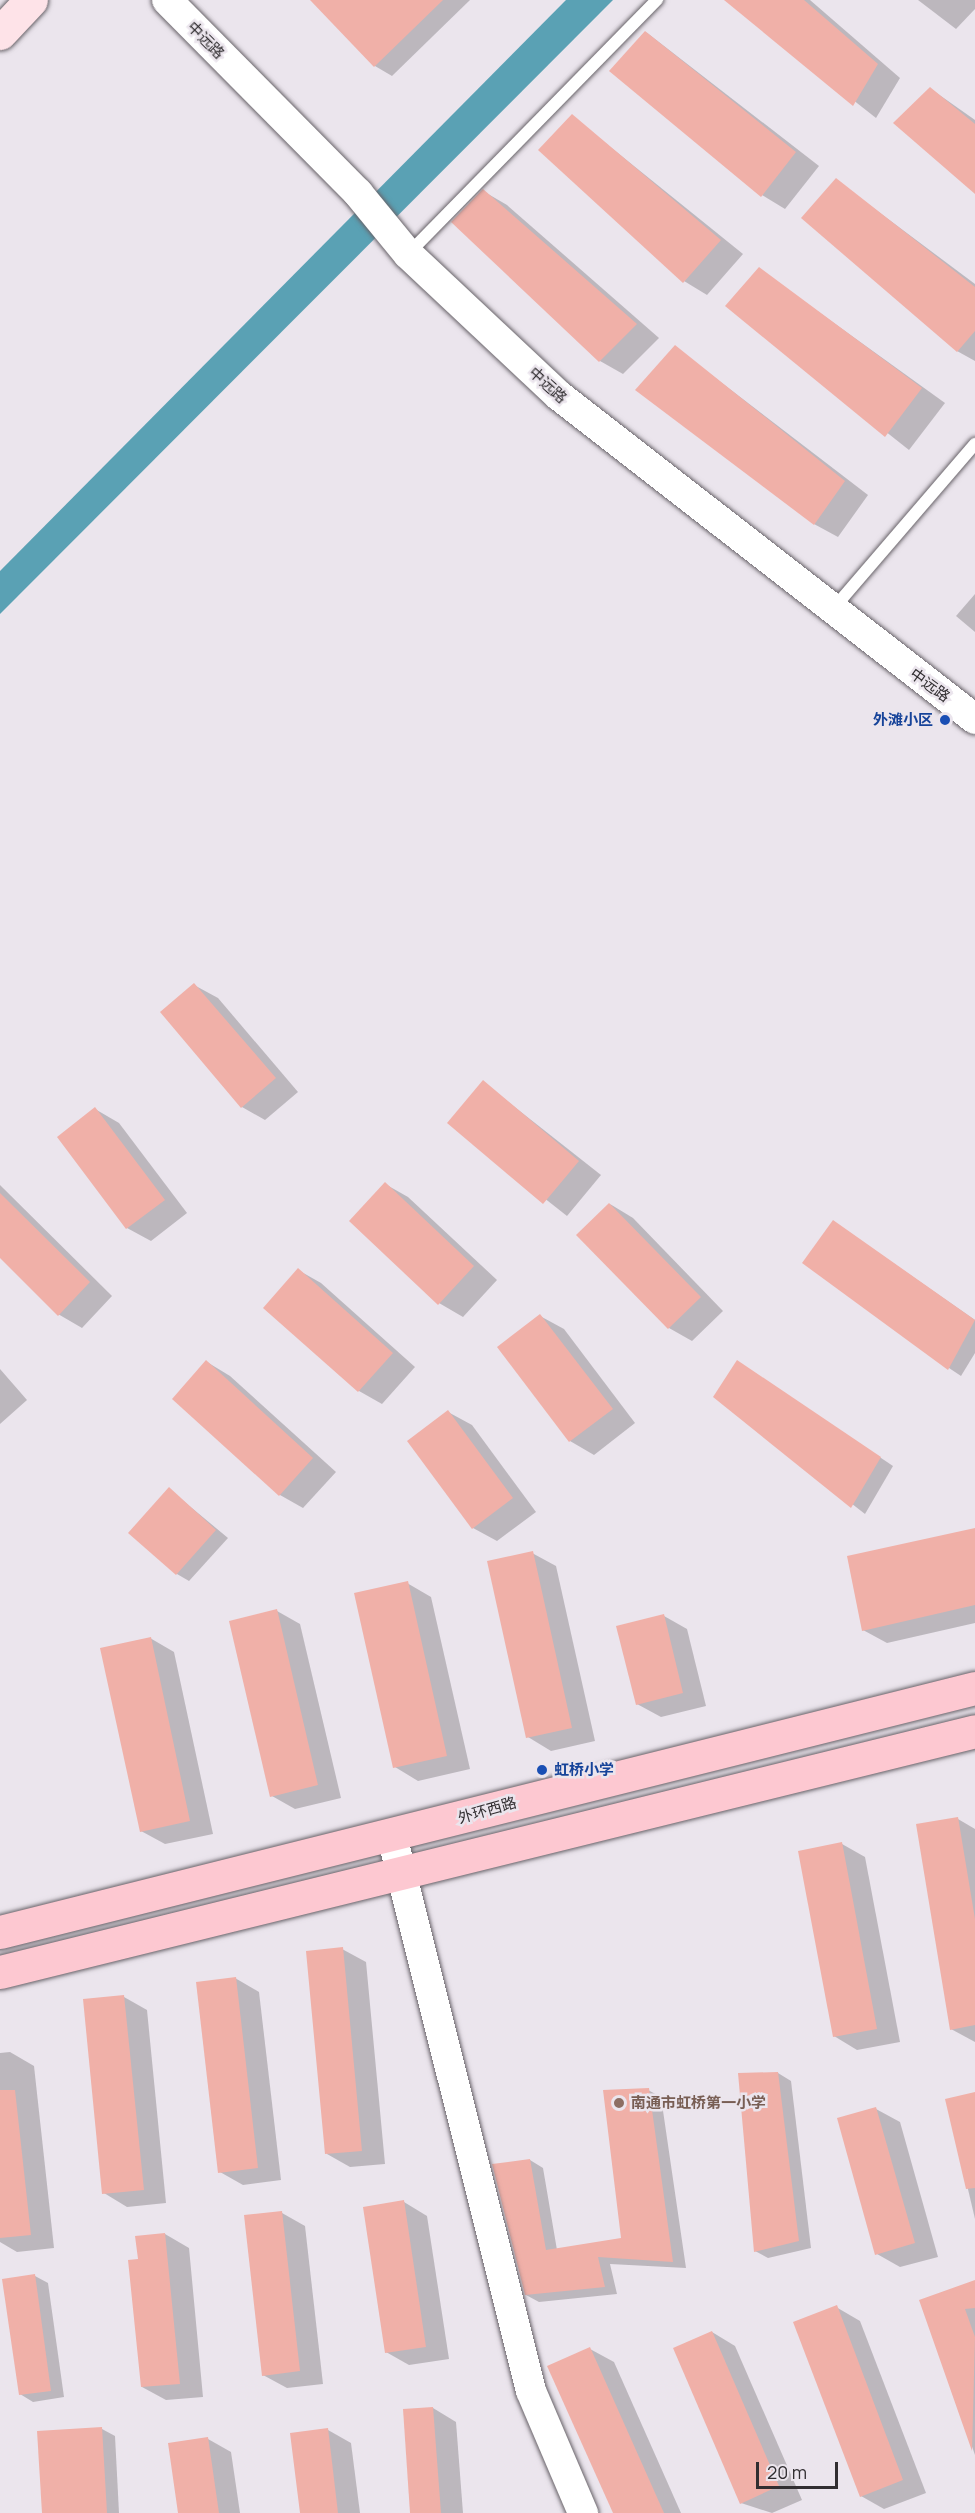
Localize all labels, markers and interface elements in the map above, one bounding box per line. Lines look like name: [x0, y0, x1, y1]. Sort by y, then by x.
street label: 中远路: [184, 18, 228, 62]
street label: 中远路: [525, 363, 571, 407]
street label: 中远路: [907, 664, 953, 706]
place label: 外滩小区: [873, 711, 933, 729]
marker: 外滩小区: [938, 713, 952, 727]
place label: 虹桥小学: [554, 1761, 614, 1779]
marker: 虹桥小学: [535, 1763, 549, 1777]
street label: 外环西路: [456, 1793, 518, 1827]
place label: 南通市虹桥第一小学: [631, 2094, 766, 2112]
marker: 南通市虹桥第一小学: [612, 2096, 626, 2110]
scale bar: [759, 2450, 842, 2488]
text: 20 m: [767, 2460, 807, 2484]

